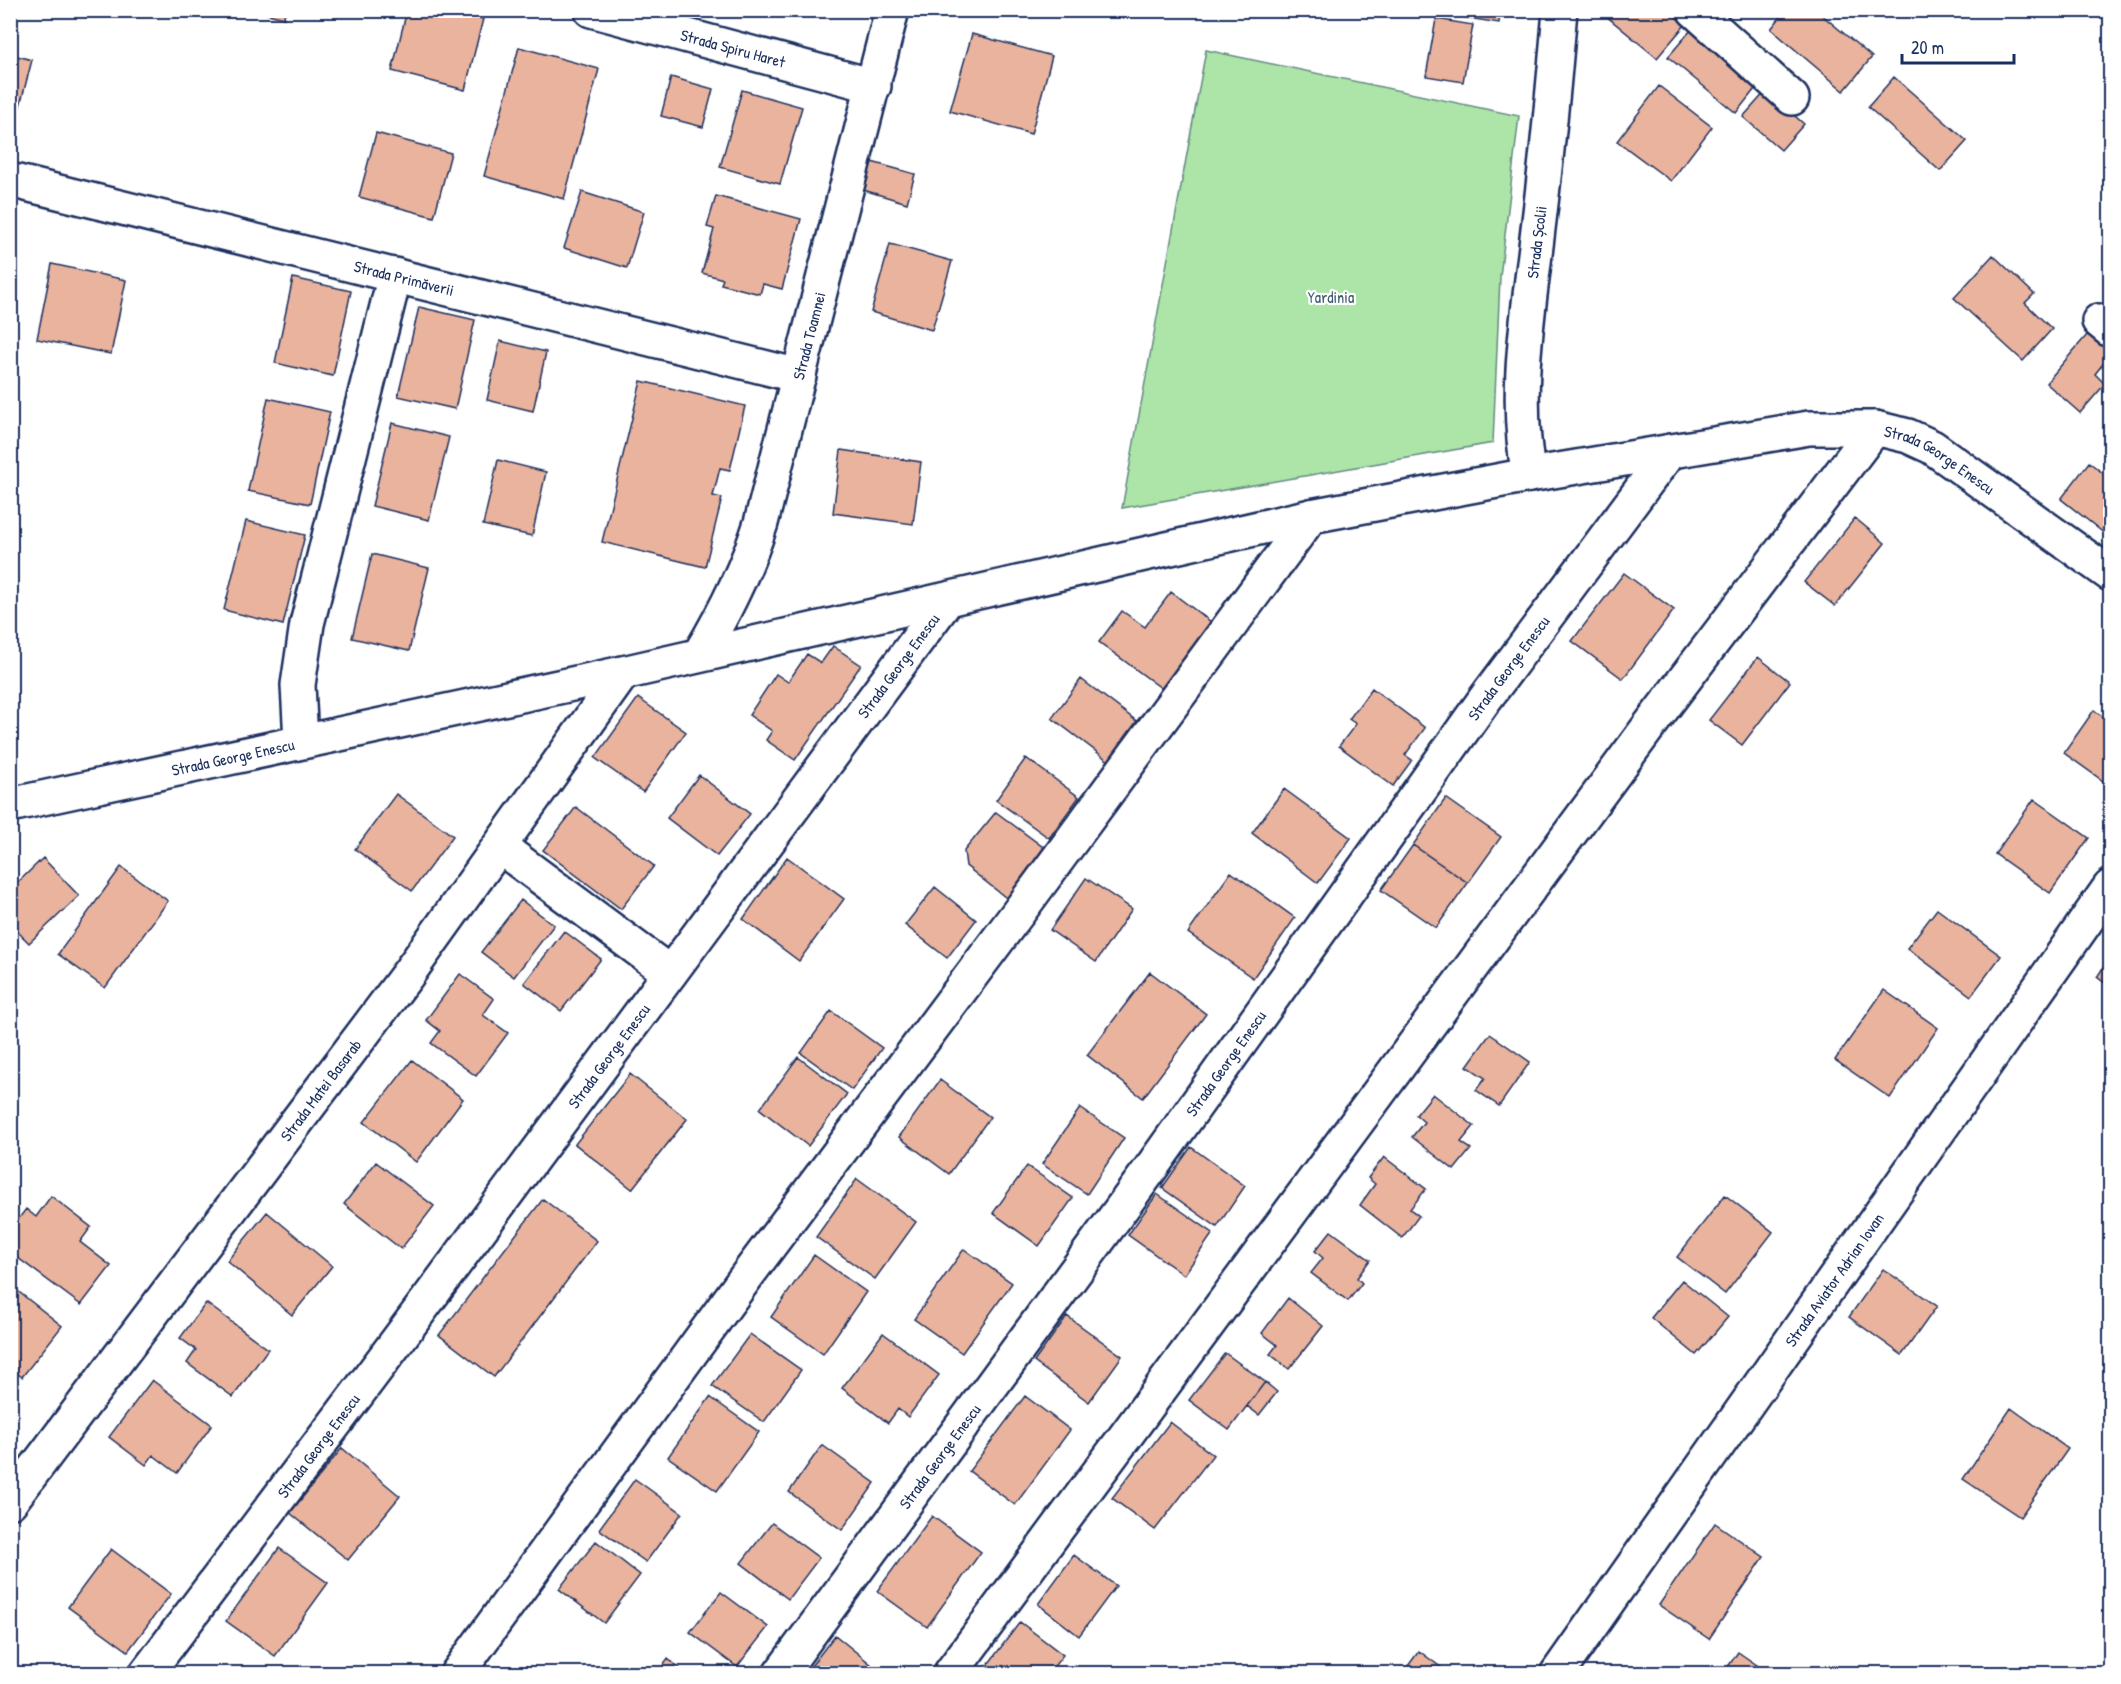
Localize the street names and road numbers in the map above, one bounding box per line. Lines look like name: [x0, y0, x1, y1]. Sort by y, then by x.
street label: Strada Spiru Haret: [678, 24, 788, 73]
street label: Strada Școlii: [1521, 205, 1552, 280]
street label: Strada Primăverii: [352, 255, 456, 301]
street label: Strada Toamnei: [787, 290, 831, 382]
street label: Strada George Enescu: [1882, 420, 2000, 500]
street label: Strada George Enescu: [852, 609, 945, 722]
street label: Strada George Enescu: [1462, 611, 1555, 725]
street label: Strada George Enescu: [170, 733, 297, 781]
street label: Strada George Enescu: [563, 999, 655, 1113]
street label: Strada George Enescu: [1180, 1006, 1271, 1121]
street label: Strada Matei Basarab: [275, 1034, 366, 1145]
street label: Strada Aviator Adrian Iovan: [1780, 1208, 1889, 1351]
street label: Strada George Enescu: [272, 1389, 365, 1502]
street label: Strada George Enescu: [894, 1399, 986, 1513]

